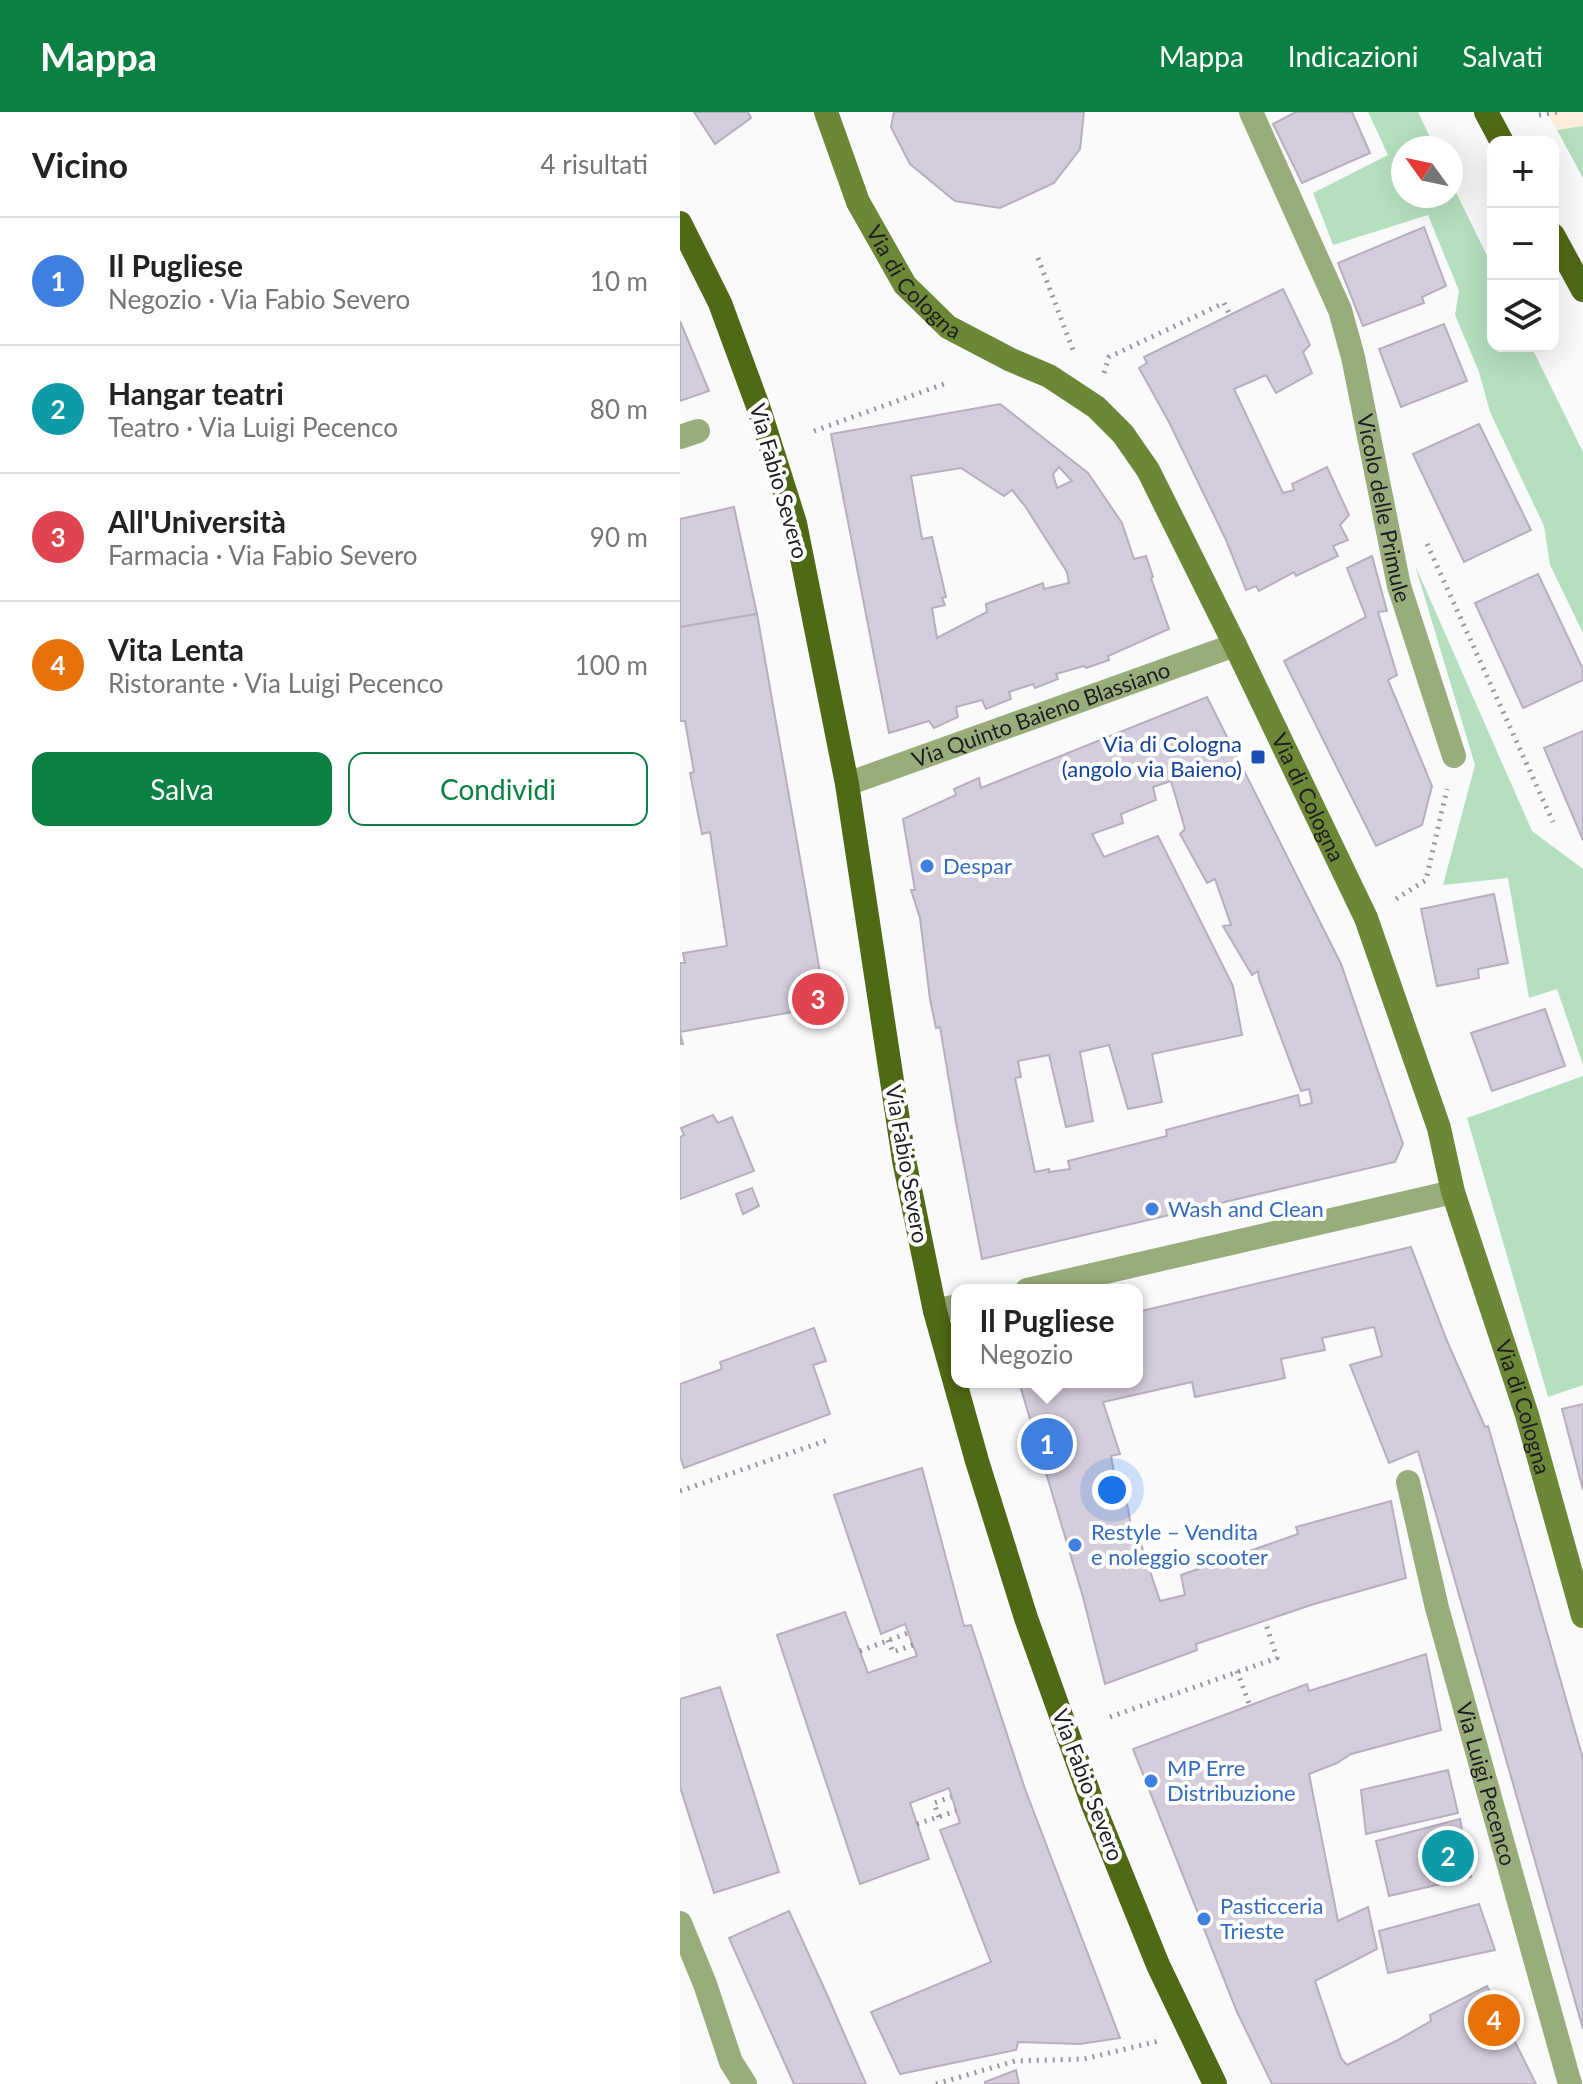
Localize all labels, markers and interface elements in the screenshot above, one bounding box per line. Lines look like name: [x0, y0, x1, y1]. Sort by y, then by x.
text: Mappa: [40, 33, 157, 79]
text: Mappa: [1159, 39, 1244, 73]
text: Indicazioni: [1288, 39, 1418, 73]
text: Salvati: [1462, 39, 1543, 73]
north arrow: [1391, 136, 1463, 208]
map controls: [1487, 136, 1559, 352]
button: +: [1487, 136, 1559, 208]
text: Vicino: [32, 144, 128, 185]
text: 4 risultati: [541, 148, 648, 180]
button: −: [1487, 208, 1559, 280]
street label: Via di Cologna: [861, 220, 966, 344]
text: Il Pugliese: [108, 247, 243, 283]
text: 1: [50, 265, 66, 297]
text: 10 m: [590, 265, 648, 297]
button: layers: [1487, 280, 1559, 352]
text: Negozio · Via Fabio Severo: [108, 283, 410, 315]
text: Hangar teatri: [108, 375, 284, 411]
text: 2: [50, 393, 66, 425]
text: 80 m: [590, 393, 648, 425]
street label: Via Fabio Severo: [744, 400, 815, 562]
text: Teatro · Via Luigi Pecenco: [108, 411, 398, 443]
street label: Vicolo delle Primule: [1352, 412, 1417, 606]
text: All'Università: [108, 503, 286, 539]
text: 3: [50, 521, 66, 553]
text: 90 m: [590, 521, 648, 553]
text: Farmacia · Via Fabio Severo: [108, 539, 418, 571]
text: Vita Lenta: [108, 631, 244, 667]
text: 4: [50, 649, 66, 681]
text: 100 m: [575, 649, 648, 681]
street label: Via Quinto Baieno Blassiano: [908, 655, 1174, 773]
text: Ristorante · Via Luigi Pecenco: [108, 667, 443, 699]
street label: Via di Cologna: [1266, 728, 1351, 866]
place label: Via di Cologna (angolo via Baieno): [1062, 730, 1242, 782]
marker: Via di Cologna (angolo via Baieno): [1249, 748, 1267, 766]
button: Salva: [32, 752, 332, 826]
button: Condividi: [348, 752, 648, 826]
place label: Despar: [943, 852, 1012, 879]
marker: Despar: [918, 857, 936, 875]
pin: 3: [792, 969, 844, 1029]
street label: Via Fabio Severo: [880, 1083, 935, 1245]
place label: Wash and Clean: [1168, 1195, 1324, 1222]
marker: Wash and Clean: [1143, 1200, 1161, 1218]
popup: [951, 1284, 1143, 1388]
text: Il Pugliese: [980, 1302, 1115, 1338]
street label: Via di Cologna: [1490, 1336, 1557, 1477]
text: Negozio: [980, 1338, 1073, 1370]
pin: 1: [1021, 1414, 1073, 1474]
your location: [1092, 1470, 1132, 1510]
place label: Restyle – Vendita e noleggio scooter: [1091, 1518, 1268, 1570]
marker: Restyle – Vendita e noleggio scooter: [1066, 1536, 1084, 1554]
street label: Via Luigi Pecenco: [1451, 1699, 1522, 1869]
street label: Via Fabio Severo: [1047, 1705, 1130, 1864]
place label: MP Erre Distribuzione: [1167, 1754, 1296, 1806]
marker: MP Erre Distribuzione: [1142, 1772, 1160, 1790]
pin: 2: [1422, 1826, 1474, 1886]
place label: Pasticceria Trieste: [1220, 1892, 1323, 1944]
marker: Pasticceria Trieste: [1195, 1910, 1213, 1928]
pin: 4: [1468, 1990, 1520, 2050]

